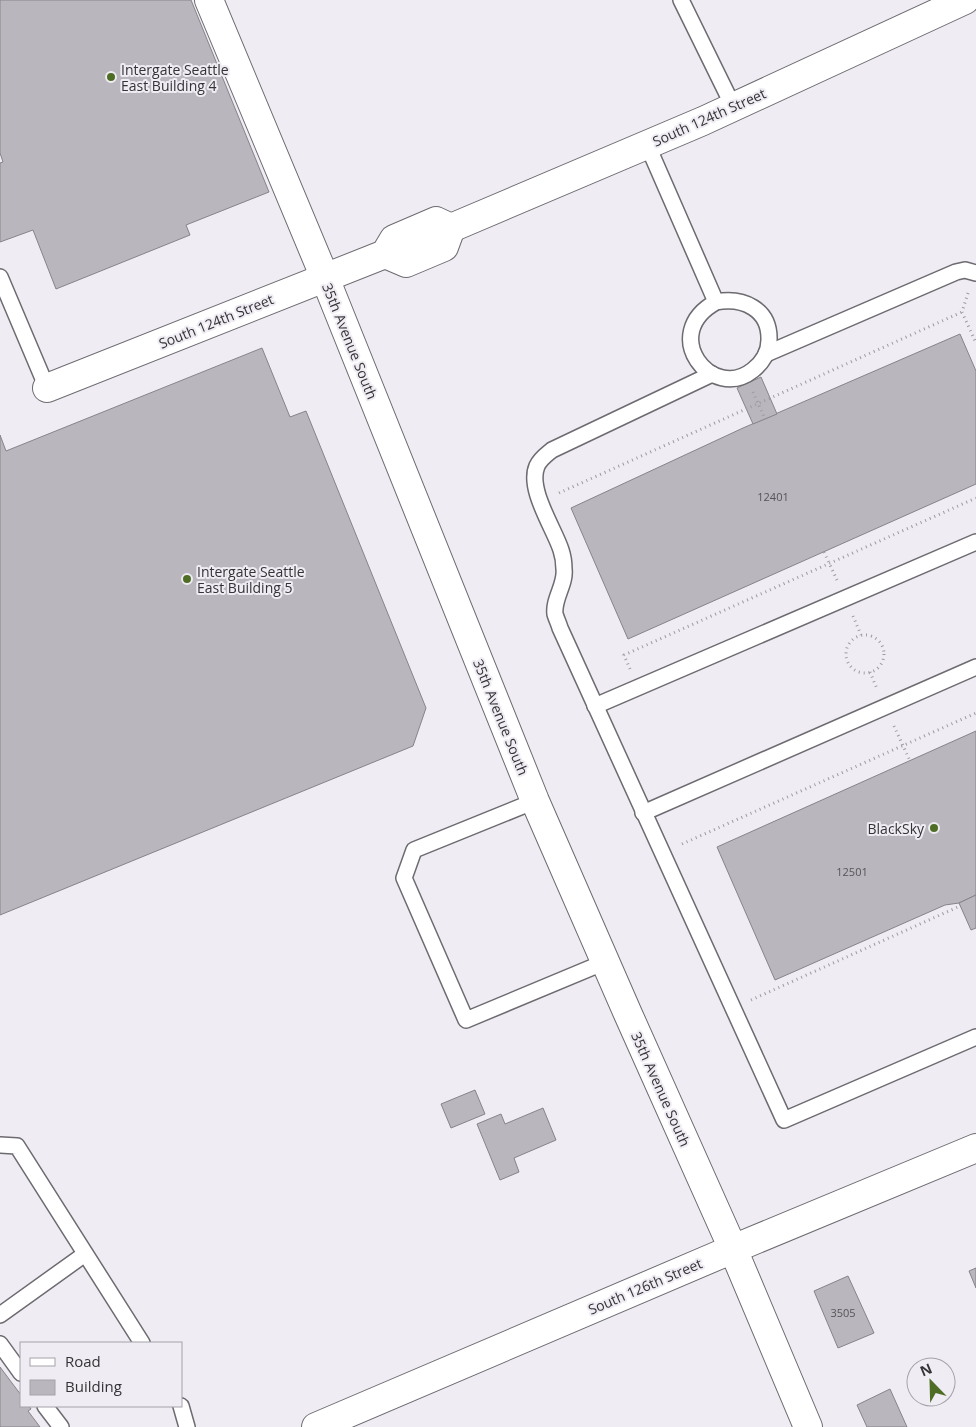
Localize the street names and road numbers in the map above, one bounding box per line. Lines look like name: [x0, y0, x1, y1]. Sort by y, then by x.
street label: South 124th Street: [649, 83, 769, 151]
street label: 35th Avenue South: [318, 280, 382, 402]
street label: South 124th Street: [156, 289, 276, 353]
street label: 35th Avenue South: [469, 656, 533, 778]
street label: 35th Avenue South: [627, 1029, 695, 1149]
street label: South 126th Street: [585, 1253, 705, 1319]

